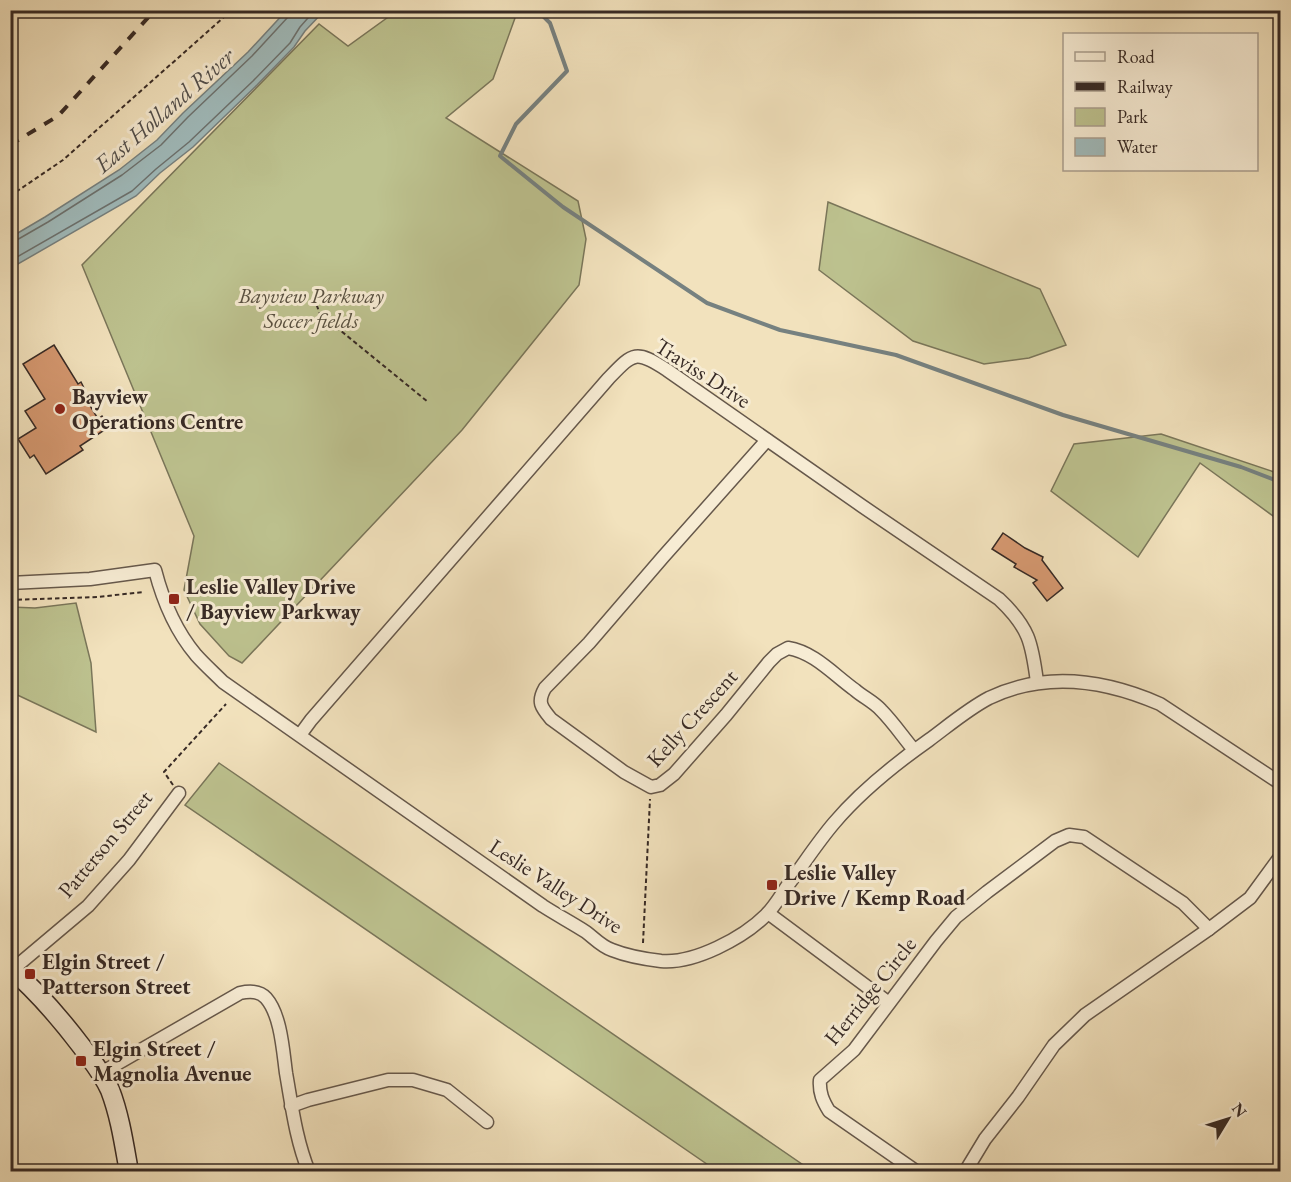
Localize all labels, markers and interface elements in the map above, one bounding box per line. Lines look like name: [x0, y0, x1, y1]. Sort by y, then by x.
legend: [1063, 33, 1258, 171]
water label: East Holland River: [87, 39, 242, 180]
text: Road: [1117, 45, 1156, 68]
text: Railway: [1117, 75, 1173, 98]
text: Park: [1117, 105, 1148, 128]
text: Water: [1117, 135, 1158, 158]
park label: Bayview Parkway Soccer fields: [237, 281, 384, 335]
street label: Traviss Drive: [649, 331, 757, 415]
place label: Bayview Operations Centre: [72, 382, 243, 436]
marker: Bayview Operations Centre: [53, 402, 67, 416]
place label: Leslie Valley Drive / Bayview Parkway: [186, 572, 361, 626]
marker: Leslie Valley Drive / Bayview Parkway: [167, 592, 181, 606]
street label: Kelly Crescent: [640, 663, 744, 773]
street label: Patterson Street: [51, 784, 159, 904]
street label: Leslie Valley Drive: [484, 832, 629, 940]
place label: Leslie Valley Drive / Kemp Road: [784, 858, 965, 912]
marker: Leslie Valley Drive / Kemp Road: [765, 878, 779, 892]
street label: Herridge Circle: [817, 931, 923, 1051]
place label: Elgin Street / Patterson Street: [42, 947, 191, 1001]
marker: Elgin Street / Patterson Street: [23, 967, 37, 981]
place label: Elgin Street / Magnolia Avenue: [93, 1034, 251, 1088]
marker: Elgin Street / Magnolia Avenue: [74, 1054, 88, 1068]
north arrow: [1198, 1089, 1258, 1149]
text: N: [1227, 1099, 1252, 1122]

